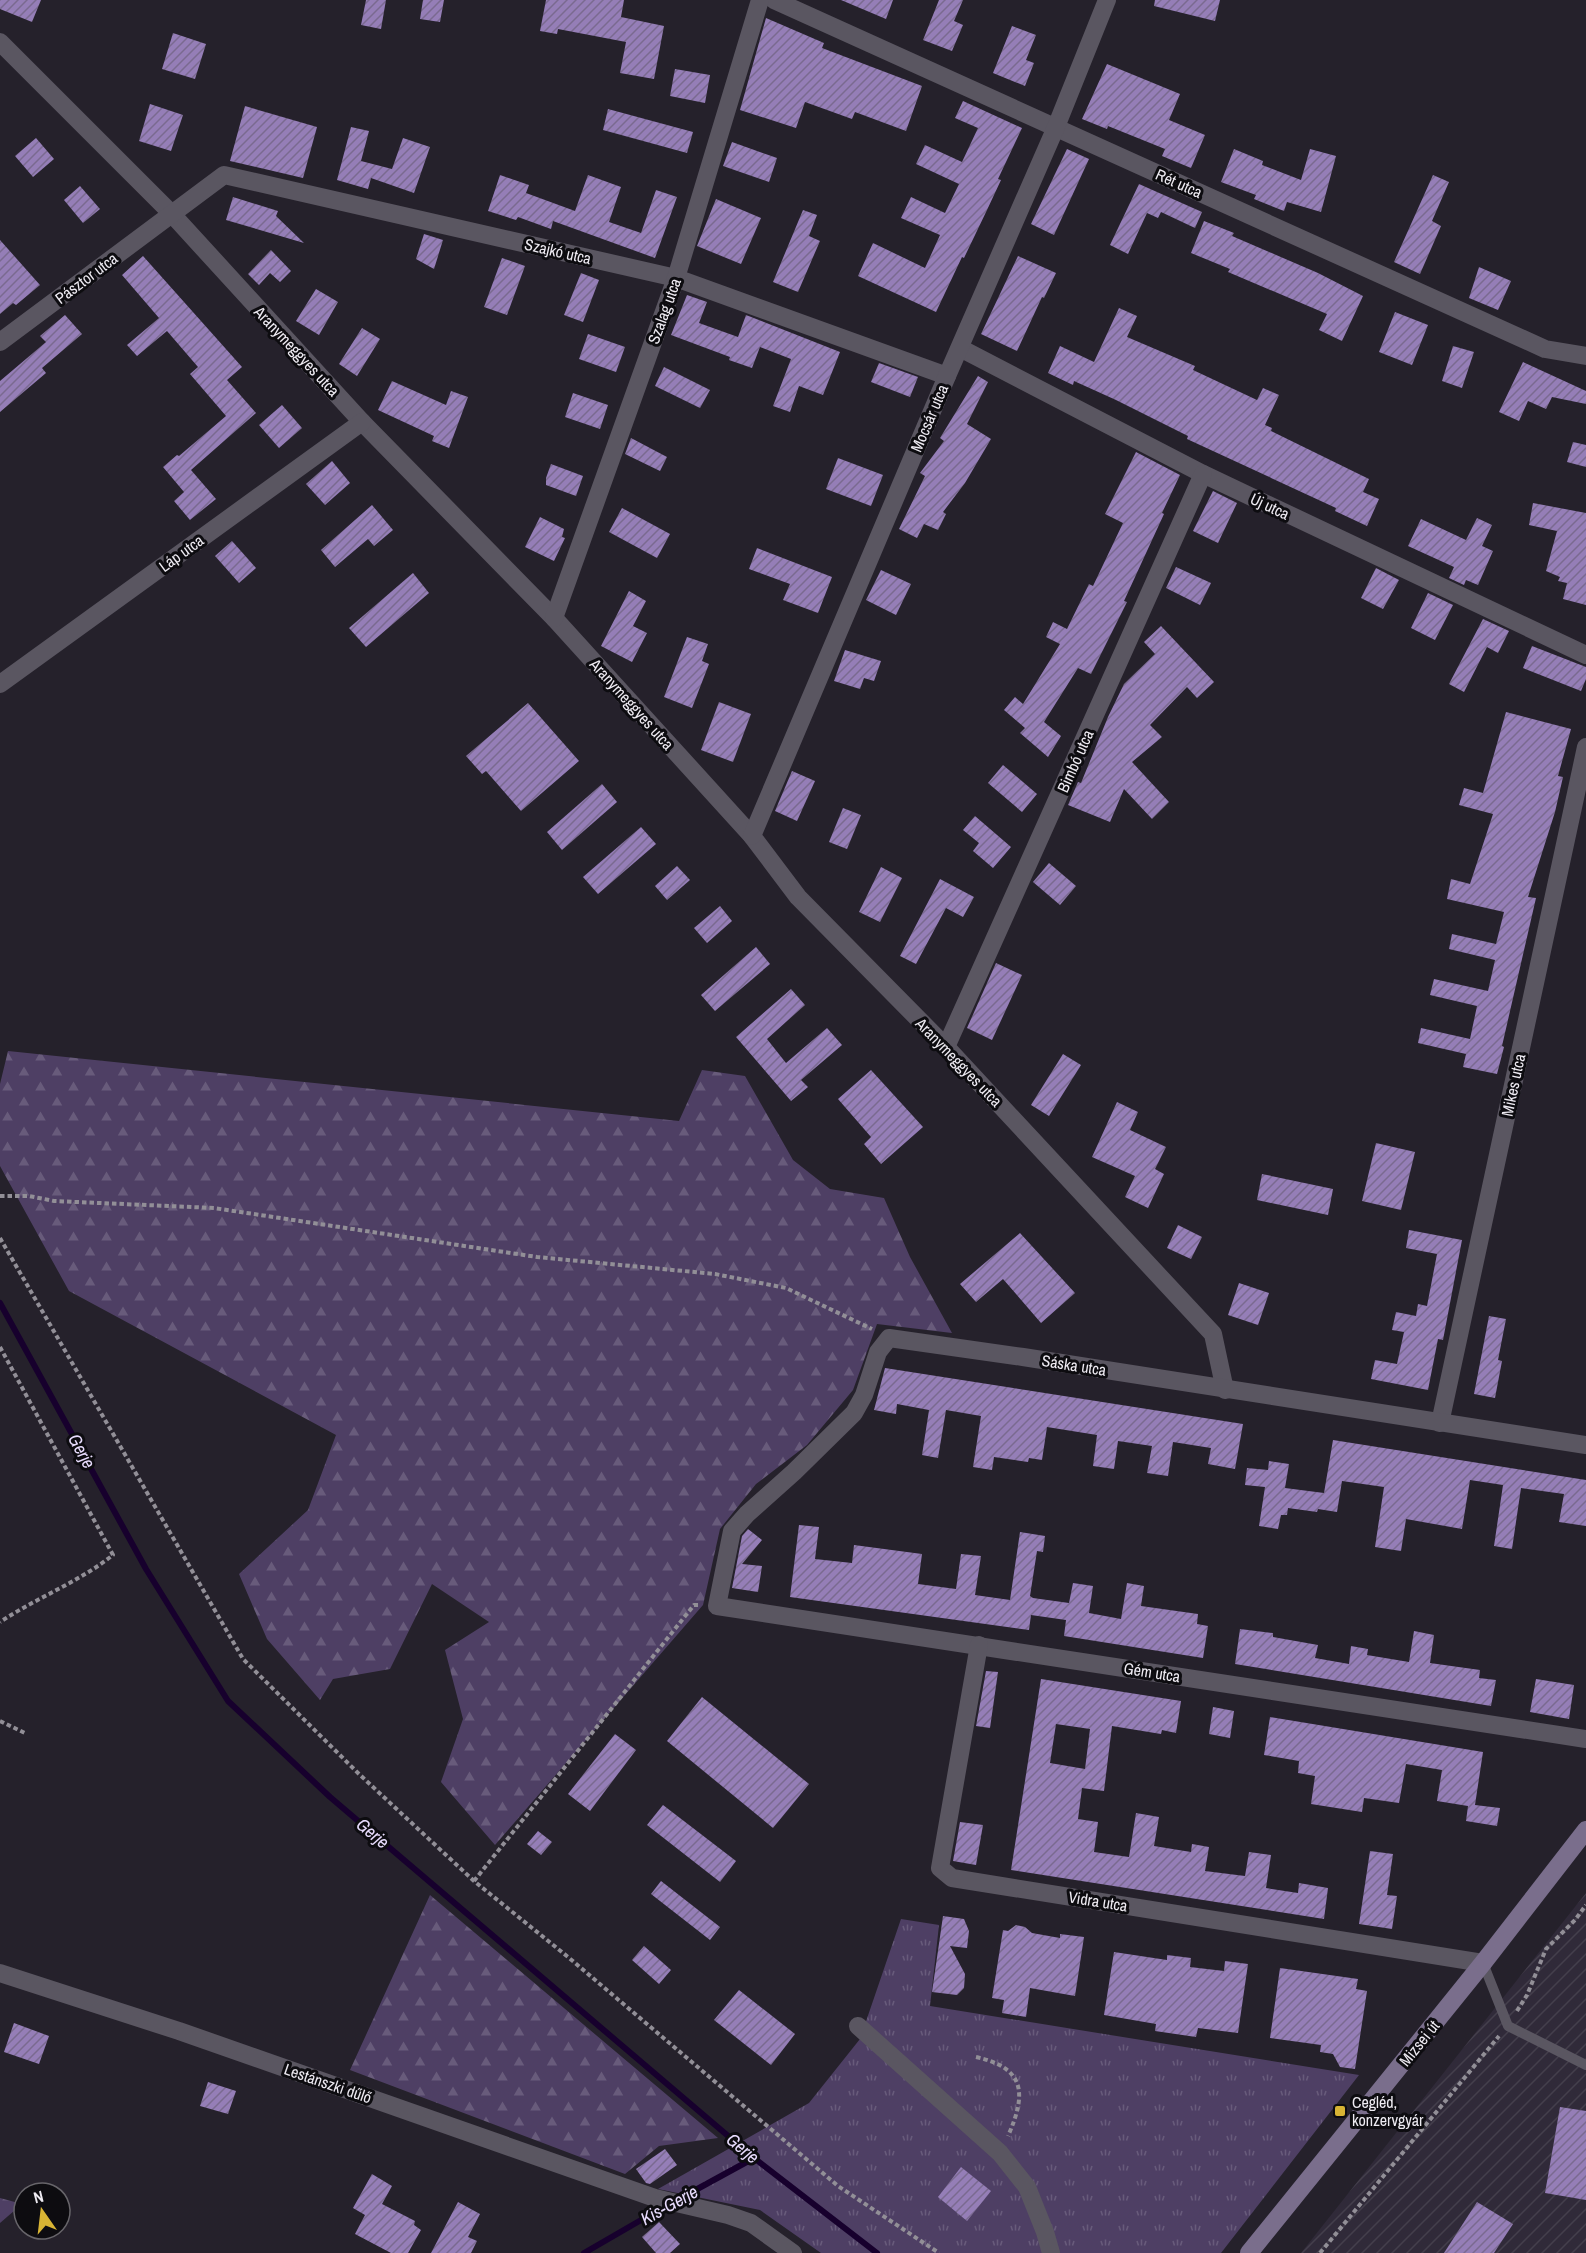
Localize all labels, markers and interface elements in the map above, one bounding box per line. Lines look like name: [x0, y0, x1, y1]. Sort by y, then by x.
street label: Rét utca: [1152, 163, 1206, 203]
street label: Szajkó utca: [522, 233, 594, 270]
street label: Pásztor utca: [50, 247, 122, 309]
street label: Szalag utca: [642, 274, 686, 347]
street label: Aranymeggyes utca: [249, 300, 345, 401]
street label: Mocsár utca: [905, 380, 953, 455]
street label: Új utca: [1247, 487, 1294, 525]
street label: Láp utca: [154, 529, 208, 577]
street label: Aranymeggyes utca: [584, 653, 679, 755]
street label: Bimbó utca: [1051, 726, 1099, 796]
street label: Aranymeggyes utca: [910, 1012, 1008, 1112]
street label: Mikes utca: [1496, 1051, 1530, 1118]
street label: Sáska utca: [1040, 1349, 1108, 1381]
water label: Gerje: [62, 1429, 102, 1473]
street label: Gém utca: [1122, 1657, 1183, 1687]
water label: Gerje: [351, 1812, 395, 1854]
street label: Vidra utca: [1067, 1885, 1130, 1917]
street label: Mizsei út: [1394, 2015, 1445, 2071]
street label: Lestánszki dűlő: [281, 2058, 375, 2108]
place label: Cegléd, konzervgyár: [1352, 2091, 1424, 2131]
marker: Cegléd, konzervgyár: [1333, 2104, 1347, 2118]
water label: Gerje: [721, 2127, 765, 2169]
water label: Kis-Gerje: [636, 2179, 702, 2231]
north arrow: [12, 2181, 72, 2241]
text: N: [31, 2185, 46, 2208]

